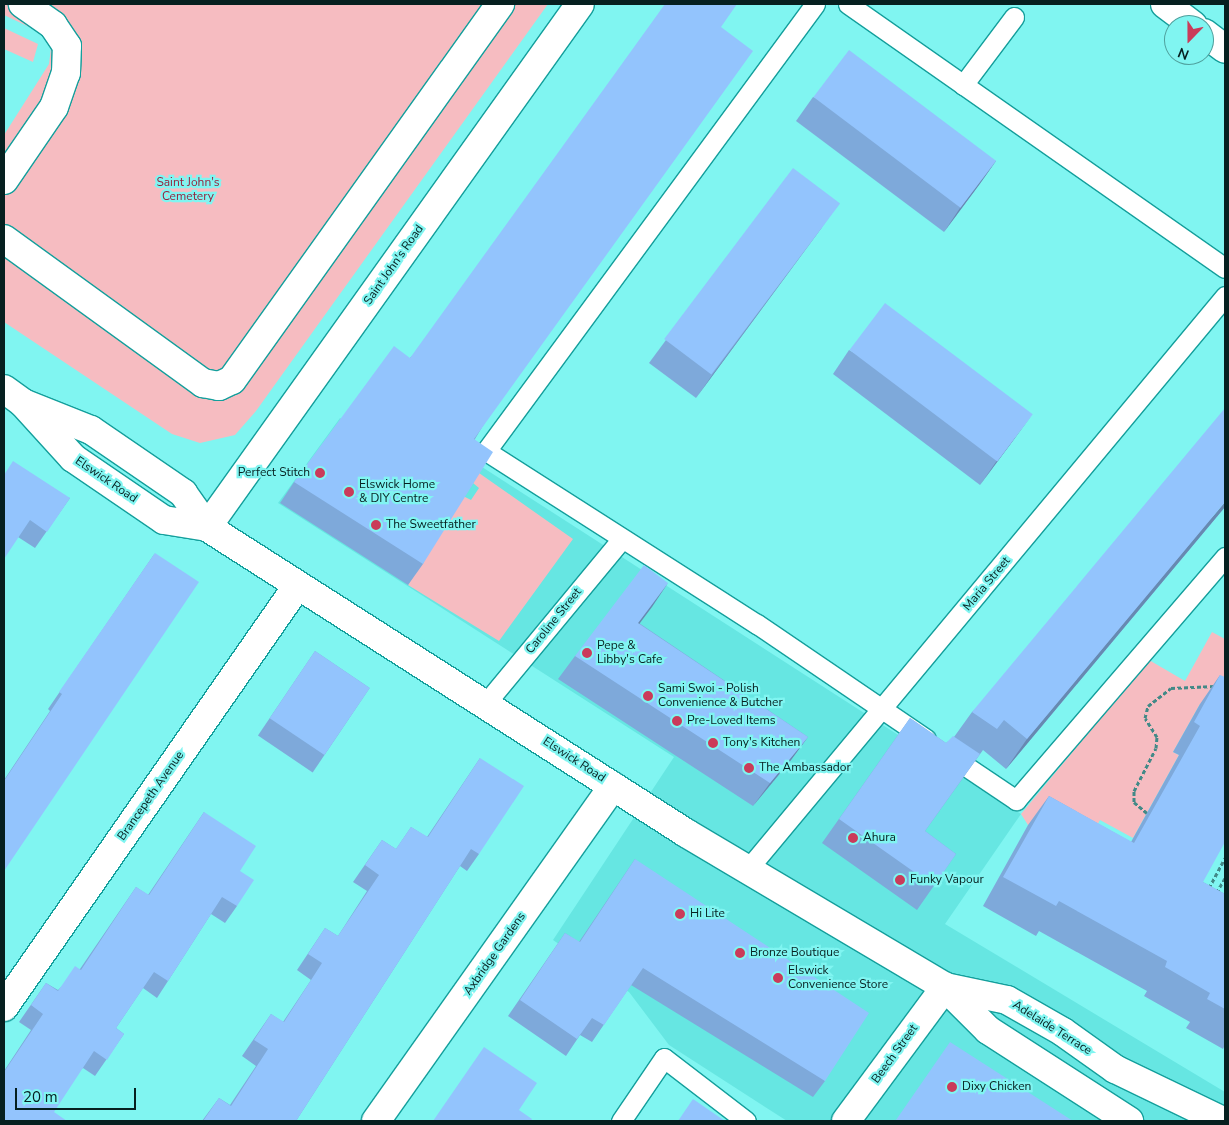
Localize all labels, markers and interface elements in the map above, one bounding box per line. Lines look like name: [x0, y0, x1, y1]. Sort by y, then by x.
north arrow: [1164, 15, 1214, 65]
text: N: [1175, 43, 1192, 64]
park label: Saint John's Cemetery: [156, 176, 220, 204]
street label: Saint John's Road: [361, 222, 427, 308]
street label: Elswick Road: [72, 454, 140, 506]
place label: Perfect Stitch: [238, 466, 310, 480]
marker: Perfect Stitch: [314, 467, 326, 479]
place label: Elswick Home & DIY Centre: [359, 478, 435, 506]
marker: Elswick Home & DIY Centre: [343, 486, 355, 498]
place label: The Sweetfather: [386, 518, 476, 532]
marker: The Sweetfather: [370, 519, 382, 531]
street label: Maria Street: [960, 554, 1014, 614]
street label: Caroline Street: [523, 585, 585, 657]
place label: Pepe & Libby's Cafe: [597, 639, 662, 667]
marker: Pepe & Libby's Cafe: [581, 647, 593, 659]
place label: Sami Swoi - Polish Convenience & Butcher: [658, 682, 783, 710]
marker: Sami Swoi - Polish Convenience & Butcher: [642, 690, 654, 702]
place label: Pre-Loved Items: [687, 714, 776, 728]
marker: Pre-Loved Items: [671, 715, 683, 727]
street label: Elswick Road: [540, 734, 608, 786]
place label: Tony's Kitchen: [723, 736, 800, 750]
marker: Tony's Kitchen: [707, 737, 719, 749]
street label: Brancepeth Avenue: [115, 749, 187, 843]
place label: The Ambassador: [759, 761, 851, 775]
marker: The Ambassador: [743, 762, 755, 774]
place label: Ahura: [863, 831, 896, 845]
marker: Ahura: [847, 832, 859, 844]
place label: Funky Vapour: [910, 873, 984, 887]
marker: Funky Vapour: [894, 874, 906, 886]
place label: Hi Lite: [690, 907, 725, 921]
marker: Hi Lite: [674, 908, 686, 920]
street label: Axbridge Gardens: [461, 910, 529, 998]
place label: Bronze Boutique: [750, 946, 839, 960]
marker: Bronze Boutique: [734, 947, 746, 959]
place label: Elswick Convenience Store: [788, 964, 888, 992]
marker: Elswick Convenience Store: [772, 972, 784, 984]
street label: Adelaide Terrace: [1010, 998, 1094, 1058]
street label: Beech Street: [869, 1022, 921, 1086]
scale bar: [18, 1078, 139, 1110]
place label: Dixy Chicken: [962, 1080, 1031, 1094]
marker: Dixy Chicken: [946, 1081, 958, 1093]
text: 20 m: [23, 1087, 58, 1107]

